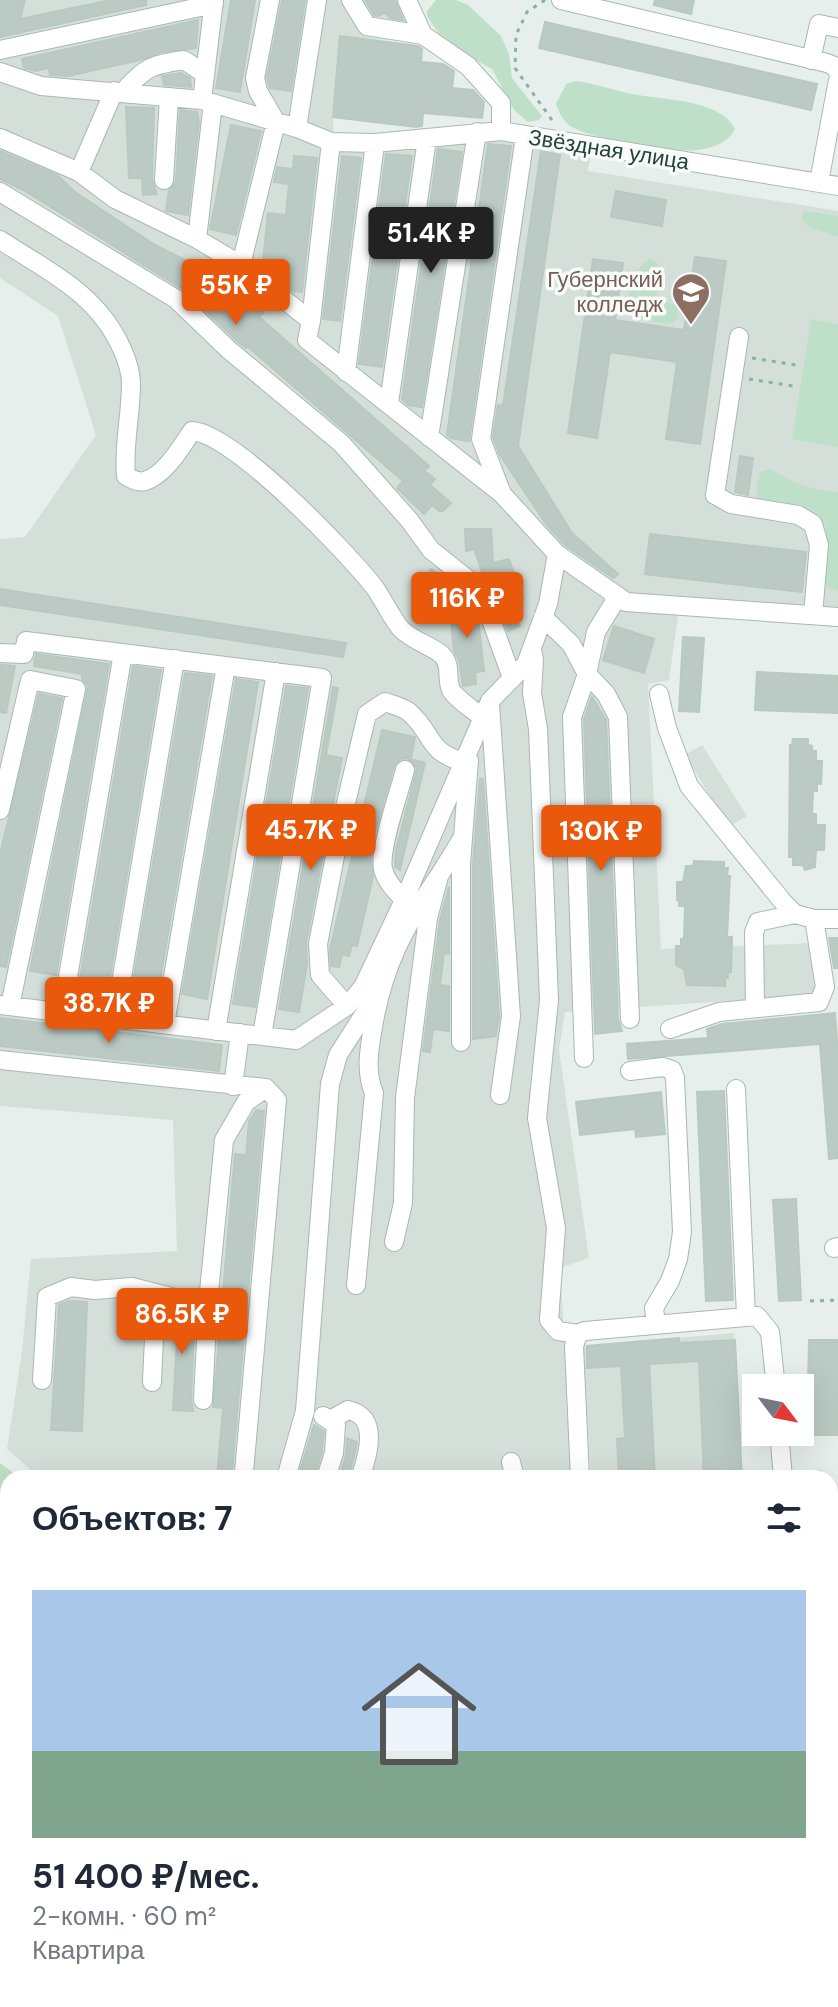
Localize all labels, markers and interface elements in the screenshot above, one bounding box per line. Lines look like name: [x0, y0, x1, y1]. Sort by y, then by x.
street label: Звёздная улица: [527, 122, 692, 177]
pin: 51.4K ₽: [357, 207, 505, 275]
text: 51.4K ₽: [386, 216, 476, 250]
pin: 55K ₽: [180, 259, 292, 327]
place label: Губернский колледж: [547, 265, 663, 319]
text: 55K ₽: [200, 268, 272, 302]
school or university icon: Губернский колледж: [670, 271, 712, 326]
pin: 116K ₽: [402, 572, 532, 640]
text: 116K ₽: [429, 581, 505, 615]
pin: 45.7K ₽: [237, 804, 385, 872]
pin: 130K ₽: [536, 805, 666, 873]
text: 45.7K ₽: [265, 813, 357, 847]
text: 130K ₽: [559, 814, 643, 848]
pin: 38.7K ₽: [35, 977, 183, 1045]
text: 38.7K ₽: [63, 986, 155, 1020]
pin: 86.5K ₽: [108, 1288, 256, 1356]
text: 86.5K ₽: [135, 1297, 229, 1331]
north arrow: [742, 1374, 814, 1446]
map controls: [742, 1374, 814, 1446]
text: Объектов: 7: [32, 1496, 232, 1541]
icon: filters: [762, 1496, 806, 1540]
icon: home: [347, 1642, 491, 1786]
text: 51 400 ₽/мес.: [32, 1854, 259, 1899]
text: 2-комн. · 60 m²: [32, 1899, 216, 1933]
text: Квартира: [32, 1933, 144, 1967]

